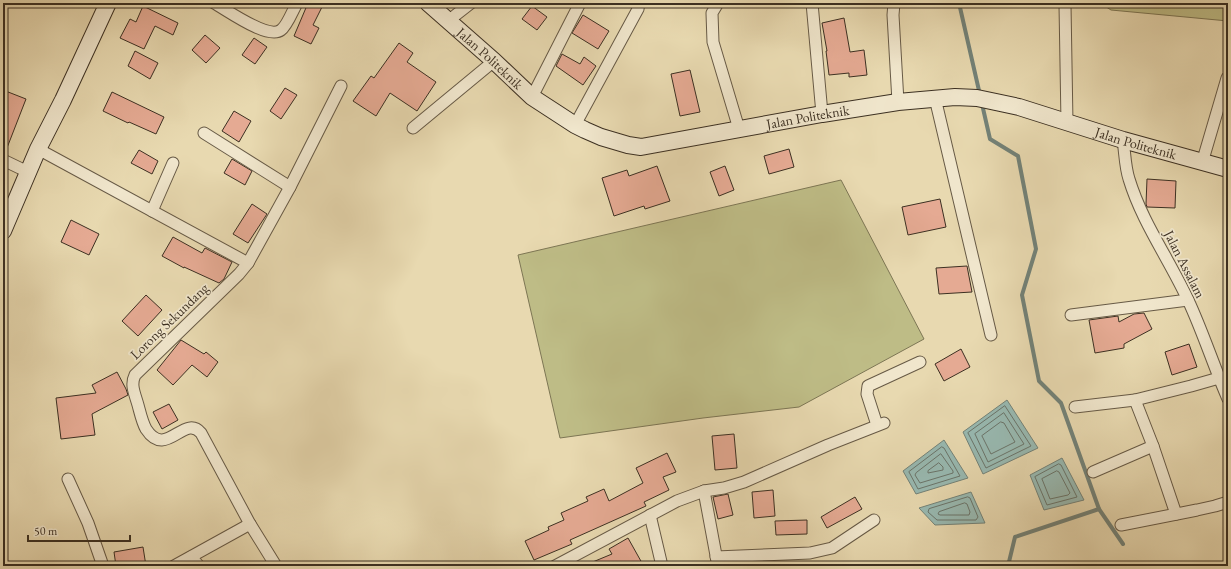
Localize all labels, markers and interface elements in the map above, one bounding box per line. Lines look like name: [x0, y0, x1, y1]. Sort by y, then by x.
street label: Jalan Politeknik: [452, 23, 527, 93]
street label: Jalan Politeknik: [764, 101, 851, 133]
street label: Jalan Politeknik: [1092, 122, 1179, 164]
street label: Jalan Assalam: [1160, 226, 1210, 301]
street label: Lorong Sekundang: [126, 278, 213, 363]
scale bar: [28, 517, 130, 543]
text: 50 m: [34, 523, 58, 539]

